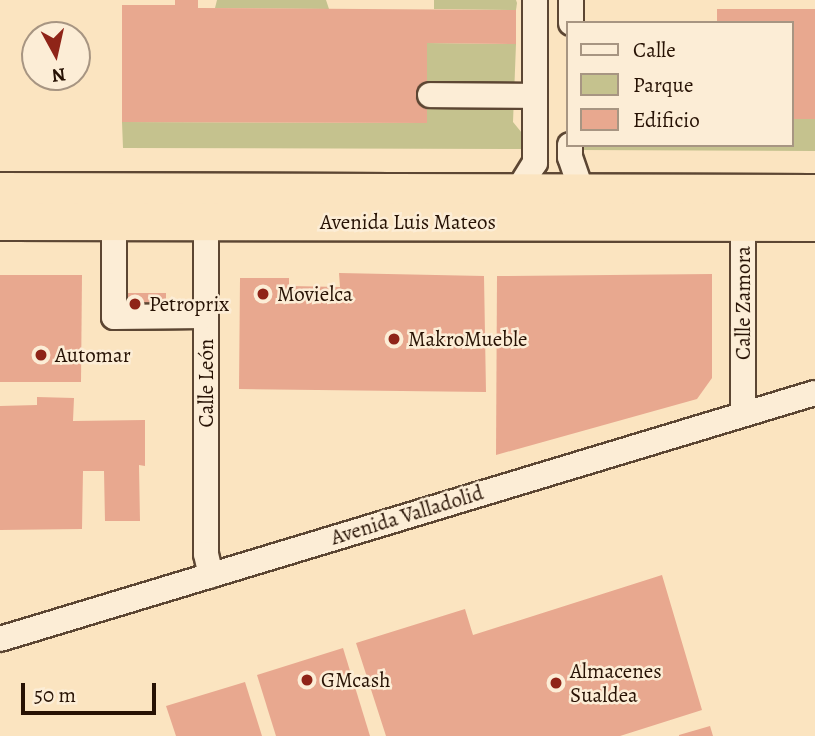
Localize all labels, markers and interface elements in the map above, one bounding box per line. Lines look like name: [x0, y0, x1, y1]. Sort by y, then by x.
north arrow: [21, 21, 91, 91]
legend: [566, 21, 794, 147]
text: Calle: [633, 36, 676, 64]
text: N: [50, 61, 67, 89]
text: Parque: [633, 71, 693, 99]
text: Edificio: [633, 106, 700, 134]
street label: Avenida Luis Mateos: [320, 209, 496, 235]
street label: Calle Zamora: [730, 246, 756, 360]
place label: Movielca: [277, 281, 353, 307]
marker: Movielca: [255, 286, 271, 302]
place label: Petroprix: [149, 291, 229, 317]
marker: Petroprix: [127, 296, 143, 312]
place label: MakroMueble: [408, 326, 527, 352]
marker: MakroMueble: [386, 331, 402, 347]
street label: Calle León: [193, 339, 219, 427]
place label: Automar: [55, 342, 131, 368]
marker: Automar: [33, 347, 49, 363]
street label: Avenida Valladolid: [328, 480, 486, 550]
place label: Almacenes Sualdea: [570, 658, 662, 708]
place label: GMcash: [321, 667, 391, 693]
scale bar: [24, 670, 159, 714]
marker: GMcash: [299, 672, 315, 688]
marker: Almacenes Sualdea: [548, 675, 564, 691]
text: 50 m: [34, 681, 76, 709]

